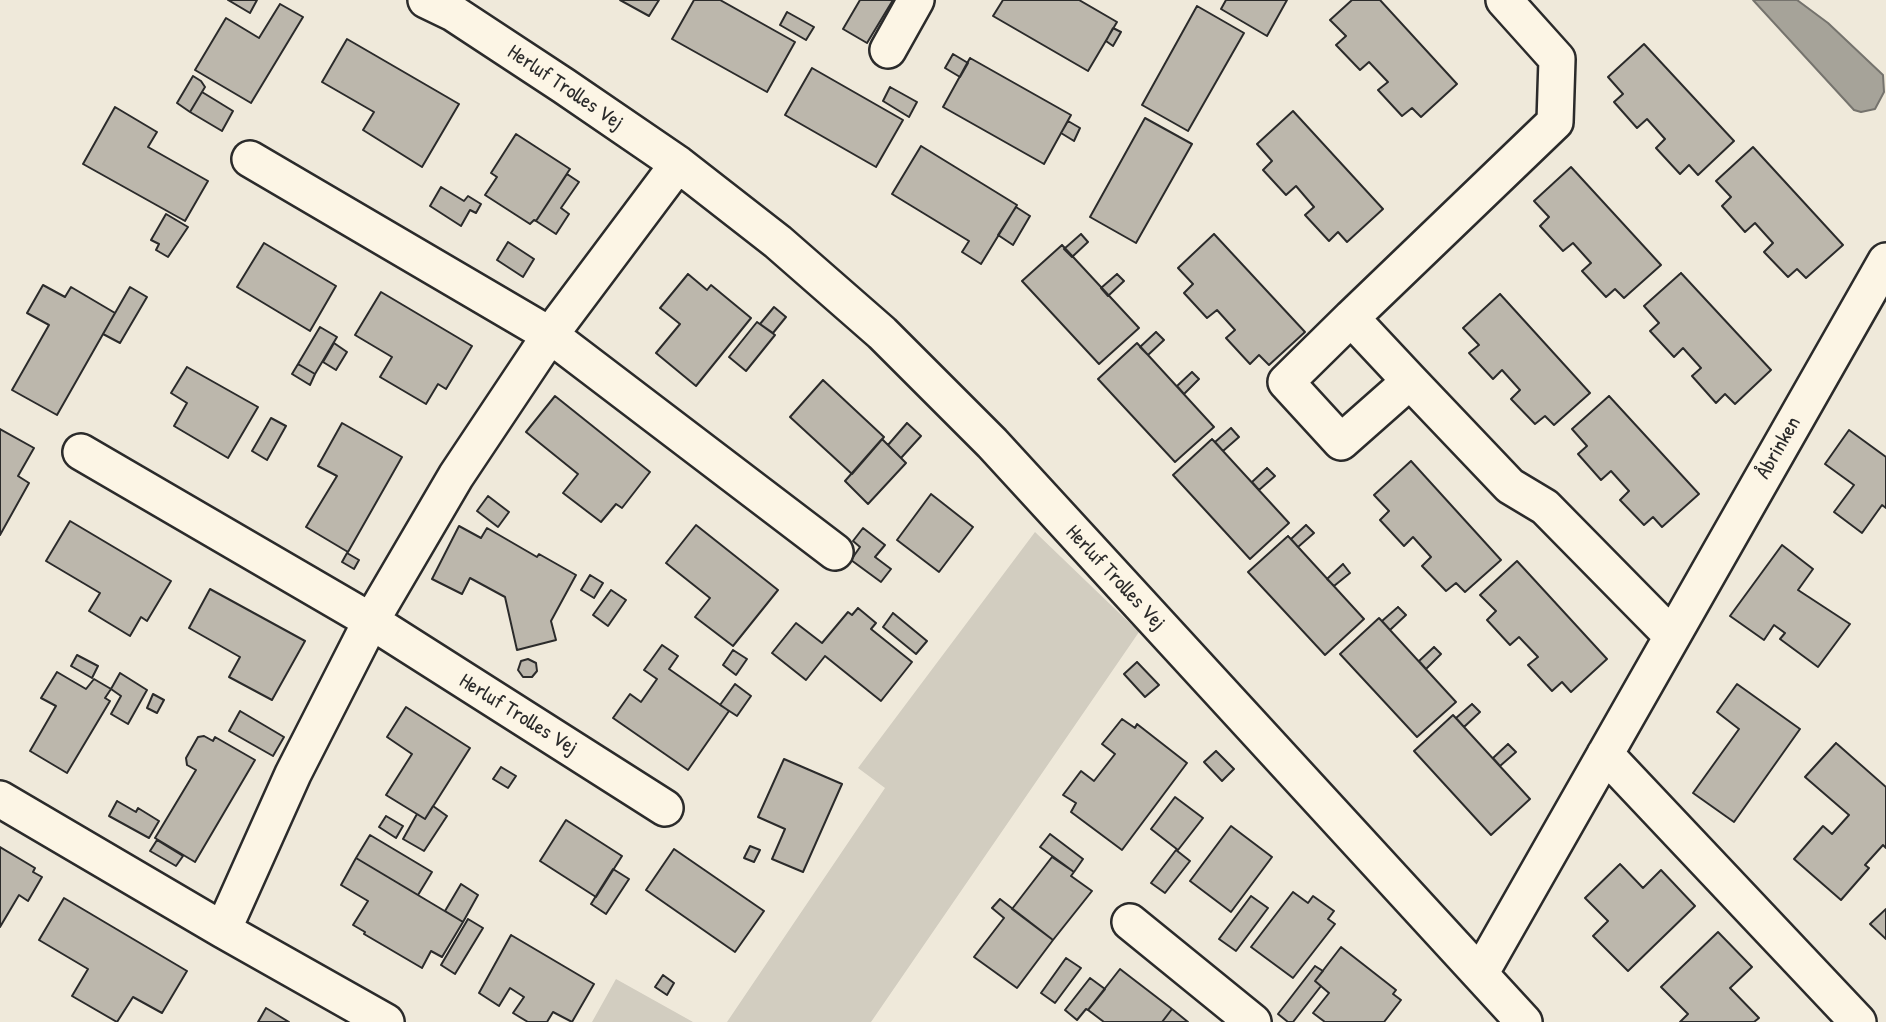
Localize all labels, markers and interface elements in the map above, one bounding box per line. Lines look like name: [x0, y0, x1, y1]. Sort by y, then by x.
street label: Herluf Trolles Vej: [502, 40, 628, 136]
street label: Åbrinken: [1751, 412, 1807, 484]
street label: Herluf Trolles Vej: [1060, 520, 1170, 636]
street label: Herluf Trolles Vej: [454, 669, 582, 761]

